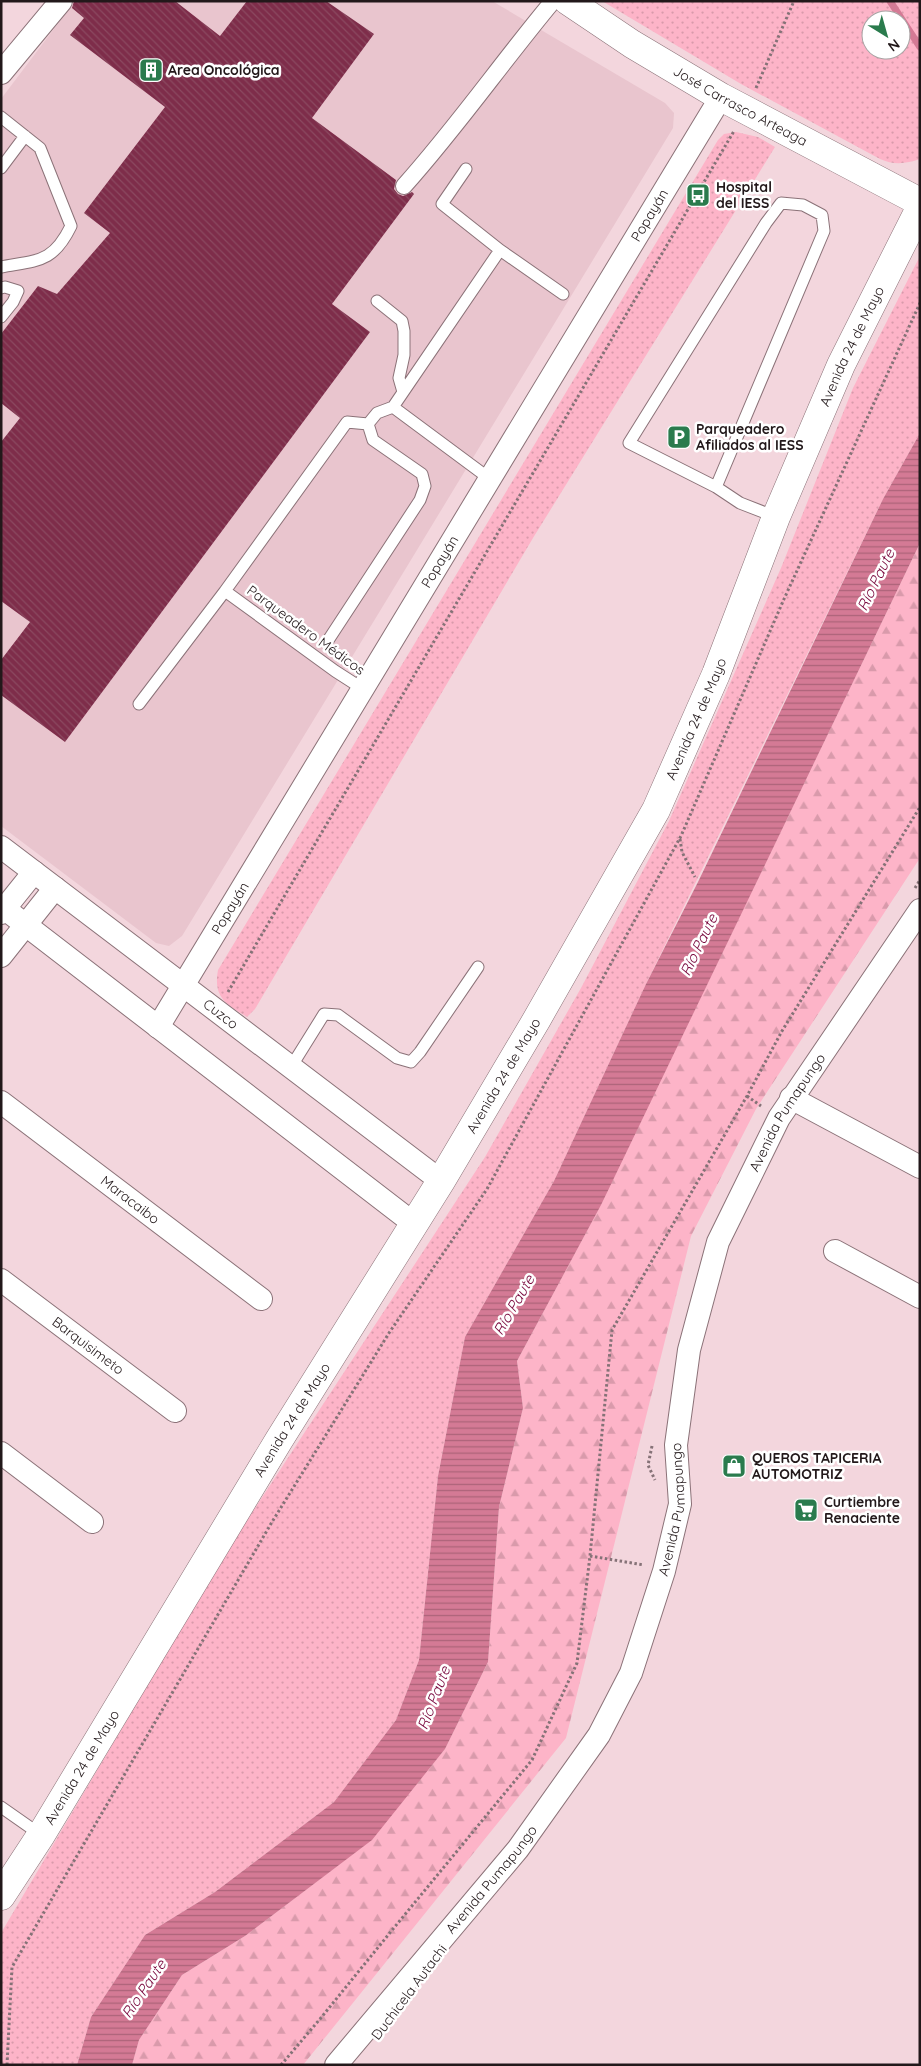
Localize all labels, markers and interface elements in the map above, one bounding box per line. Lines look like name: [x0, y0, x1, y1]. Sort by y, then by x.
north arrow: [861, 10, 911, 60]
text: N: [884, 35, 903, 56]
building icon: Area Oncológica: [138, 57, 164, 83]
place label: Area Oncológica: [168, 61, 280, 79]
street label: José Carrasco Arteaga: [670, 62, 811, 150]
place label: Hospital del IESS: [716, 178, 772, 212]
bus stop icon: Hospital del IESS: [685, 182, 711, 208]
street label: Popayán: [627, 186, 672, 245]
street label: Avenida 24 de Mayo: [815, 283, 888, 409]
place label: Parqueadero Afiliados al IESS: [696, 420, 804, 454]
parking icon: Parqueadero Afiliados al IESS: [666, 424, 692, 450]
street label: Popayán: [417, 532, 462, 591]
water label: Río Paute: [852, 545, 899, 614]
street label: Parqueadero Médicos: [243, 581, 369, 679]
street label: Avenida 24 de Mayo: [661, 655, 730, 783]
street label: Popayán: [207, 879, 253, 938]
water label: Río Paute: [675, 910, 722, 979]
street label: Cuzco: [200, 995, 242, 1033]
street label: Avenida 24 de Mayo: [462, 1015, 545, 1137]
street label: Avenida Pumapungo: [745, 1050, 829, 1175]
street label: Maracaibo: [97, 1172, 163, 1228]
water label: Río Paute: [489, 1271, 539, 1338]
street label: Barquisimeto: [48, 1313, 128, 1378]
street label: Avenida 24 de Mayo: [250, 1359, 334, 1480]
street label: Avenida Pumapungo: [654, 1442, 689, 1578]
place label: QUEROS TAPICERIA AUTOMOTRIZ: [752, 1449, 881, 1483]
shop icon: QUEROS TAPICERIA AUTOMOTRIZ: [721, 1453, 747, 1479]
place label: Curtiembre Renaciente: [824, 1493, 900, 1527]
supermarket icon: Curtiembre Renaciente: [793, 1497, 819, 1523]
water label: Río Paute: [413, 1663, 454, 1732]
street label: Avenida 24 de Mayo: [40, 1706, 123, 1828]
street label: Avenida Pumapungo: [442, 1822, 541, 1937]
street label: Duchicela Autachi: [367, 1941, 451, 2043]
water label: Río Paute: [117, 1956, 170, 2021]

